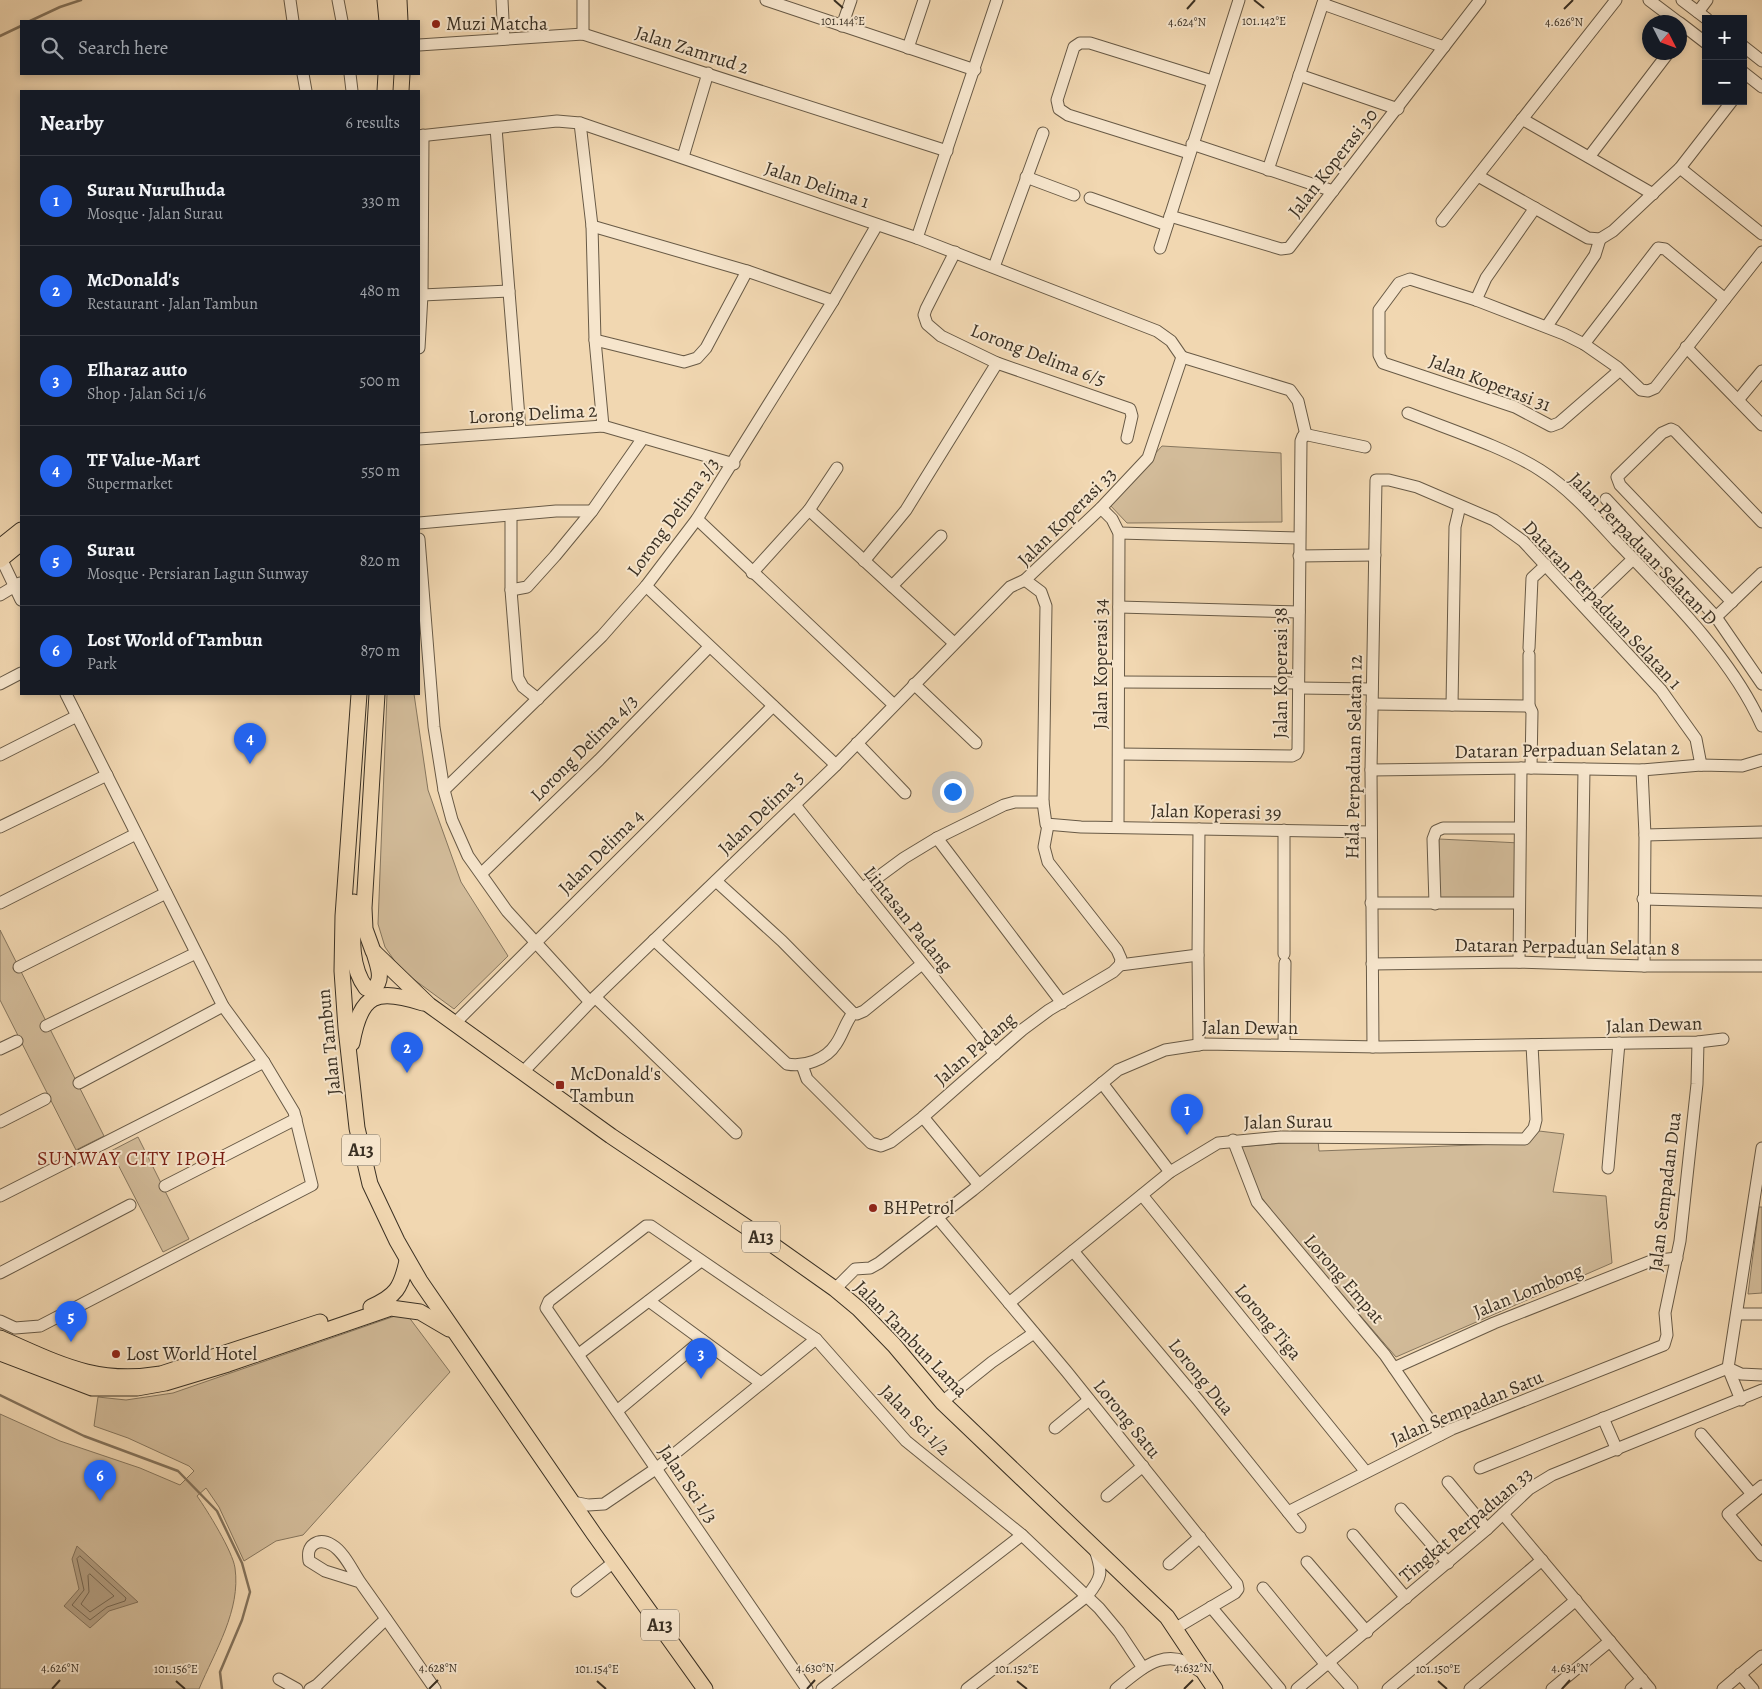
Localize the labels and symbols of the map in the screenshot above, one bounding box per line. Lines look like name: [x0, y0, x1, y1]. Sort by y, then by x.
place label: Muzi Matcha: [446, 11, 548, 37]
text: 101.144°E: [821, 13, 865, 29]
text: 101.142°E: [1242, 13, 1286, 29]
text: 4.624°N: [1168, 14, 1206, 30]
text: 4.626°N: [1545, 14, 1583, 30]
north arrow: [1642, 15, 1687, 60]
marker: Muzi Matcha: [430, 18, 442, 30]
street label: Jalan Zamrud 2: [632, 19, 752, 81]
street label: Jalan Koperasi 30: [1282, 103, 1384, 223]
street label: Jalan Delima 1: [761, 155, 873, 215]
street label: Lorong Delima 6/5: [967, 317, 1109, 393]
street label: Jalan Koperasi 31: [1425, 348, 1555, 418]
street label: Lorong Delima 2: [468, 398, 598, 430]
street label: Lorong Delima 3/3: [621, 452, 725, 582]
street label: Jalan Koperasi 33: [1012, 462, 1122, 572]
street label: Jalan Perpaduan Selatan D: [1563, 466, 1723, 632]
street label: Dataran Perpaduan Selatan 1: [1517, 515, 1688, 696]
street label: Jalan Koperasi 34: [1088, 598, 1114, 729]
street label: Jalan Koperasi 38: [1268, 607, 1294, 739]
street label: Hala Perpaduan Selatan 12: [1339, 655, 1369, 859]
street label: Lorong Delima 4/3: [524, 688, 644, 808]
pin: 4: [234, 723, 266, 764]
street label: Dataran Perpaduan Selatan 2: [1454, 735, 1680, 765]
street label: Jalan Delima 5: [712, 765, 810, 861]
your location: [940, 779, 966, 805]
street label: Jalan Koperasi 39: [1150, 798, 1282, 826]
street label: Jalan Delima 4: [553, 803, 650, 900]
street label: Lintasan Padang: [857, 861, 959, 978]
street label: Dataran Perpaduan Selatan 8: [1454, 932, 1680, 962]
street label: Jalan Tambun: [311, 988, 347, 1096]
street label: Jalan Padang: [929, 1006, 1022, 1092]
street label: Jalan Dewan: [1605, 1010, 1703, 1040]
street label: Jalan Dewan: [1202, 1015, 1298, 1041]
pin: 2: [391, 1032, 423, 1073]
place label: McDonald's Tambun: [570, 1061, 661, 1109]
marker: McDonald's Tambun: [554, 1079, 566, 1091]
pin: 1: [1171, 1094, 1203, 1135]
street label: Jalan Surau: [1243, 1108, 1333, 1136]
street label: Jalan Sempadan Dua: [1642, 1110, 1688, 1273]
road number: A13: [342, 1134, 380, 1166]
district label: SUNWAY CITY IPOH: [37, 1145, 227, 1172]
place label: BHPetrol: [883, 1195, 955, 1221]
marker: BHPetrol: [867, 1202, 879, 1214]
road number: A13: [742, 1222, 780, 1252]
street label: Lorong Empat: [1298, 1229, 1390, 1329]
street label: Jalan Lombong: [1469, 1257, 1587, 1325]
street label: Jalan Tambun Lama: [848, 1275, 974, 1403]
street label: Lorong Tiga: [1228, 1278, 1308, 1366]
pin: 5: [55, 1301, 87, 1342]
street label: Lorong Dua: [1162, 1333, 1240, 1421]
pin: 3: [685, 1338, 717, 1379]
place label: Lost World Hotel: [126, 1341, 258, 1367]
marker: Lost World Hotel: [110, 1348, 122, 1360]
street label: Jalan Sempadan Satu: [1387, 1364, 1548, 1452]
street label: Lorong Satu: [1087, 1374, 1167, 1464]
street label: Jalan Sci 1/2: [874, 1379, 956, 1461]
street label: Jalan Sci 1/3: [652, 1440, 724, 1528]
pin: 6: [84, 1460, 116, 1501]
street label: Tingkat Perpaduan 33: [1394, 1461, 1538, 1589]
road number: A13: [641, 1610, 679, 1640]
text: 4.626°N: [41, 1660, 79, 1676]
text: 4.628°N: [419, 1660, 458, 1676]
text: 4.630°N: [796, 1660, 835, 1676]
text: 4.632°N: [1174, 1660, 1212, 1676]
text: 4.634°N: [1551, 1660, 1589, 1676]
text: 101.156°E: [154, 1661, 198, 1677]
text: 101.154°E: [575, 1661, 619, 1677]
text: 101.152°E: [995, 1661, 1039, 1677]
text: 101.150°E: [1416, 1661, 1460, 1677]

